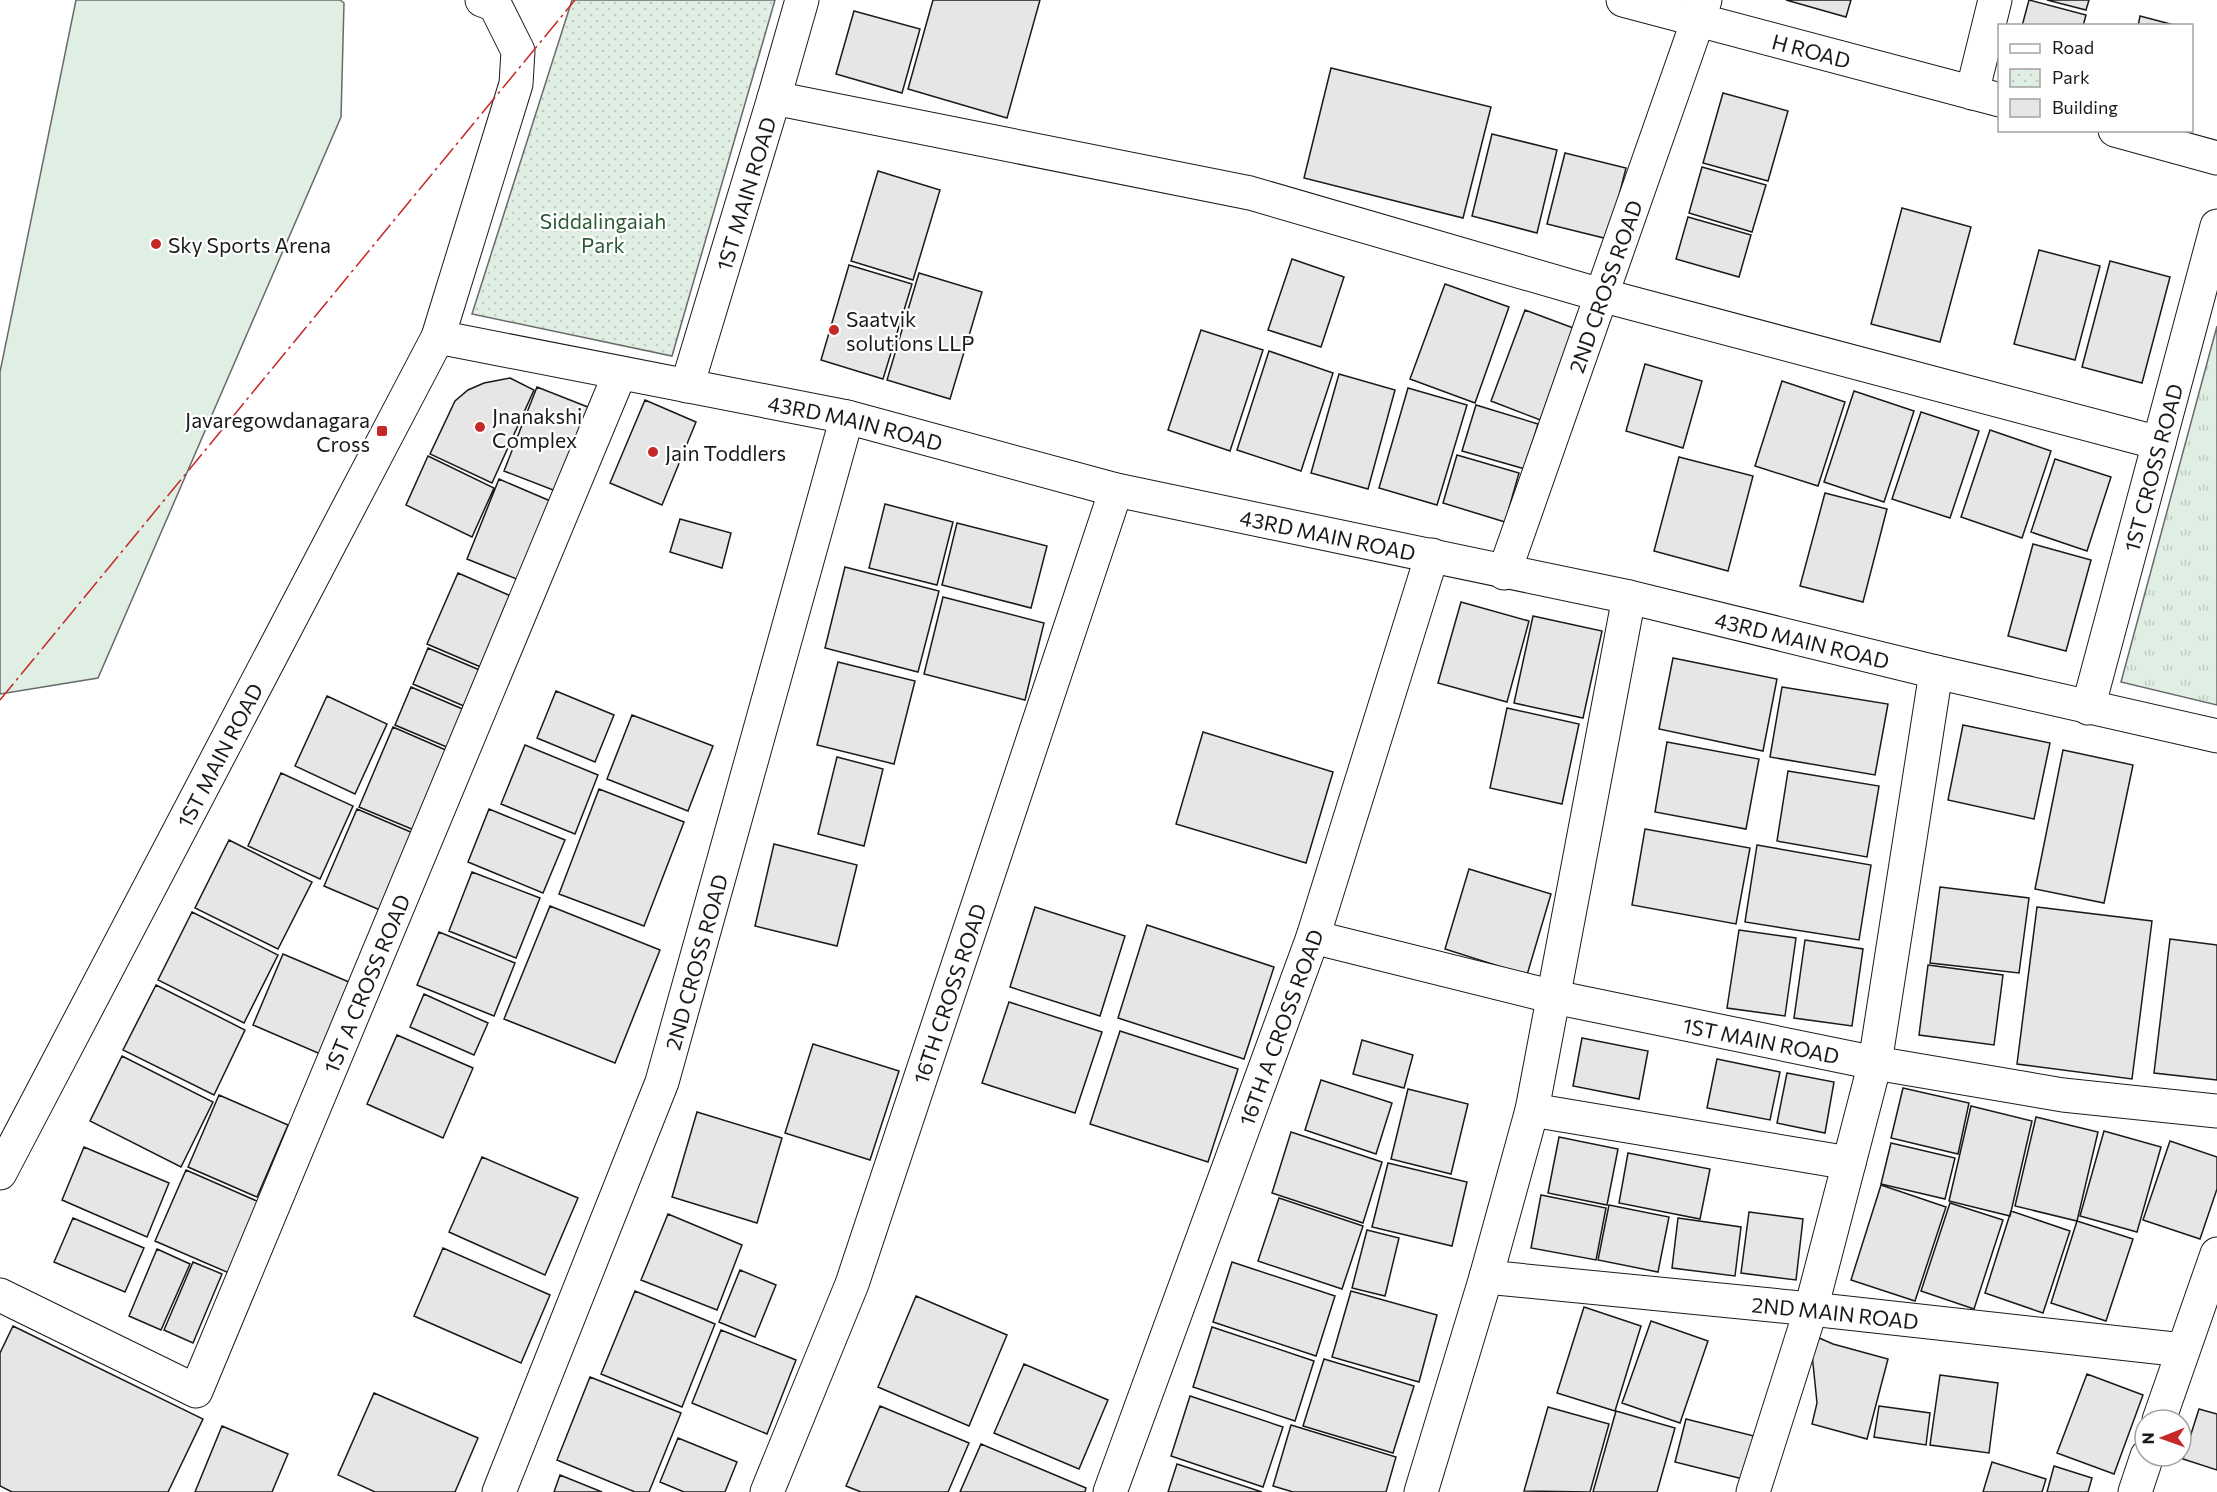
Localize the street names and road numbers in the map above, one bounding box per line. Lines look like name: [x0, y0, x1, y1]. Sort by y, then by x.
street label: H ROAD: [1770, 28, 1853, 72]
street label: 1ST MAIN ROAD: [710, 114, 780, 273]
street label: 2ND CROSS ROAD: [1563, 196, 1646, 376]
street label: 1ST CROSS ROAD: [2118, 381, 2187, 554]
street label: 43RD MAIN ROAD: [766, 389, 945, 455]
street label: 43RD MAIN ROAD: [1238, 504, 1418, 565]
street label: 43RD MAIN ROAD: [1713, 606, 1892, 673]
street label: 1ST MAIN ROAD: [171, 679, 267, 831]
street label: 2ND CROSS ROAD: [659, 871, 732, 1052]
street label: 1ST A CROSS ROAD: [318, 890, 414, 1076]
street label: 16TH CROSS ROAD: [907, 900, 990, 1087]
street label: 16TH A CROSS ROAD: [1233, 926, 1327, 1129]
street label: 1ST MAIN ROAD: [1681, 1011, 1842, 1068]
street label: 2ND MAIN ROAD: [1751, 1291, 1920, 1333]

